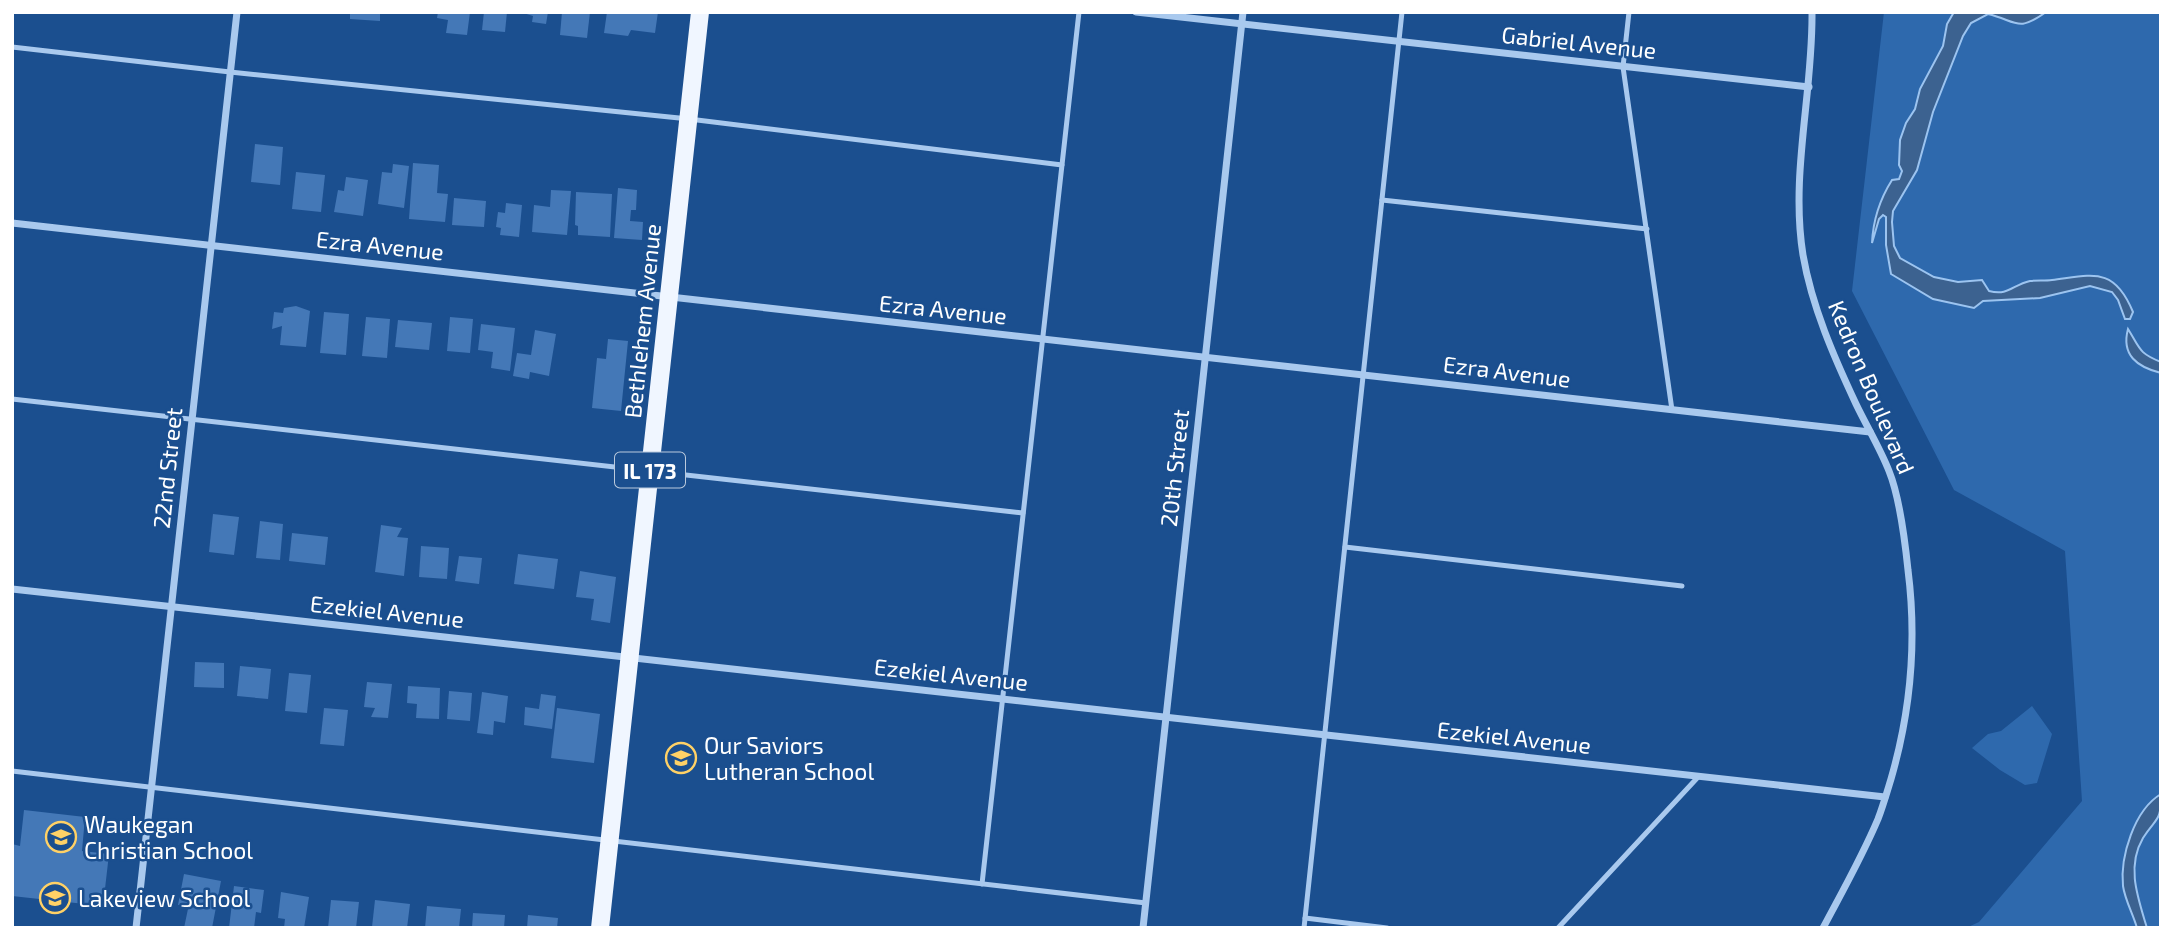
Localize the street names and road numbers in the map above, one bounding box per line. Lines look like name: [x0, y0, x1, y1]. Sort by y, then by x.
street label: Gabriel Avenue: [1500, 20, 1658, 64]
street label: Bethlehem Avenue: [618, 222, 666, 420]
street label: Ezra Avenue: [315, 224, 445, 266]
street label: Ezra Avenue: [878, 288, 1008, 330]
street label: Kedron Boulevard: [1823, 296, 1921, 478]
street label: Ezra Avenue: [1442, 349, 1572, 393]
street label: 22nd Street: [147, 406, 187, 530]
street label: 20th Street: [1154, 408, 1194, 528]
road number: IL 173: [615, 452, 685, 488]
street label: Ezekiel Avenue: [309, 589, 465, 633]
street label: Ezekiel Avenue: [873, 652, 1029, 696]
street label: Ezekiel Avenue: [1436, 715, 1592, 759]

